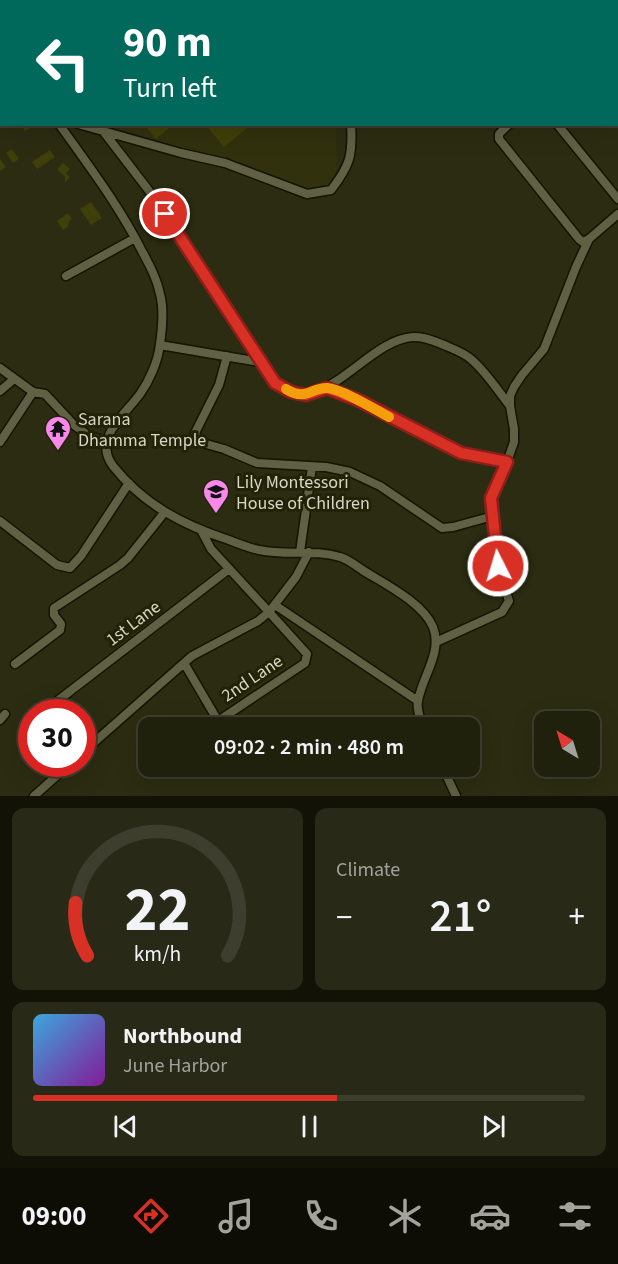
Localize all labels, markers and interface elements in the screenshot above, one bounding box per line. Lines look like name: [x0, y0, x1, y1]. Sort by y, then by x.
text: 90 m: [123, 13, 212, 73]
icon: left: [24, 24, 102, 102]
text: Turn left: [123, 69, 217, 108]
pin: [139, 188, 190, 239]
icon: arrive: [148, 197, 181, 230]
place label: Sarana Dhamma Temple: [78, 407, 206, 453]
temple icon: Sarana Dhamma Temple: [43, 414, 73, 452]
place label: Lily Montessori House of Children: [236, 470, 370, 516]
school or university icon: Lily Montessori House of Children: [201, 477, 231, 515]
position arrow: [466, 534, 530, 598]
street label: 1st Lane: [101, 595, 166, 652]
street label: 2nd Lane: [217, 649, 288, 708]
speed limit sign: 30: [18, 699, 96, 777]
north arrow: [534, 711, 600, 777]
map controls: [534, 711, 600, 777]
text: 09:02 · 2 min · 480 m: [214, 731, 404, 763]
text: Climate: [336, 856, 400, 884]
text: 22: [125, 866, 190, 955]
text: 21°: [430, 885, 491, 949]
text: −: [336, 894, 352, 941]
text: +: [569, 894, 585, 941]
text: km/h: [134, 939, 181, 970]
text: Northbound: [123, 1020, 242, 1052]
text: June Harbor: [123, 1052, 227, 1080]
icon: previous: [109, 1110, 142, 1143]
icon: pause: [293, 1110, 326, 1143]
icon: next: [477, 1110, 510, 1143]
icon: directions: [130, 1195, 172, 1237]
icon: music: [215, 1195, 257, 1237]
icon: phone: [300, 1195, 342, 1237]
icon: climate: [384, 1195, 426, 1237]
icon: car: [469, 1195, 511, 1237]
icon: filters: [554, 1195, 596, 1237]
text: 09:00: [21, 1197, 87, 1236]

